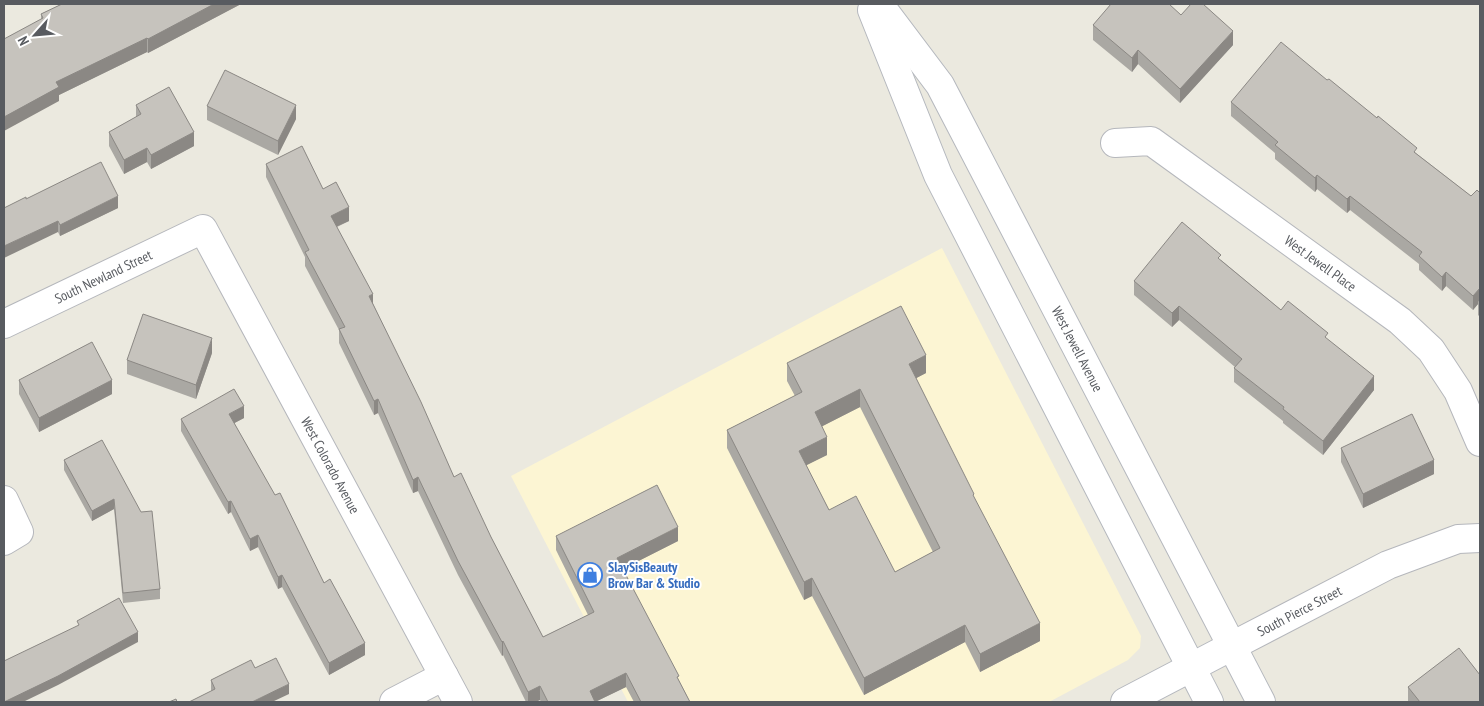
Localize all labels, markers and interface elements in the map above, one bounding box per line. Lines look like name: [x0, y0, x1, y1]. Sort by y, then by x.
north arrow: [10, 10, 60, 60]
text: N: [14, 33, 33, 48]
street label: West Jewell Place: [1281, 231, 1360, 296]
street label: South Newland Street: [52, 246, 155, 308]
street label: West Jewell Avenue: [1048, 303, 1107, 395]
street label: West Colorado Avenue: [297, 414, 364, 517]
place label: SlaySisBeauty Brow Bar & Studio: [608, 558, 700, 592]
shop icon: SlaySisBeauty Brow Bar & Studio: [577, 562, 603, 588]
street label: South Pierce Street: [1254, 582, 1345, 640]

